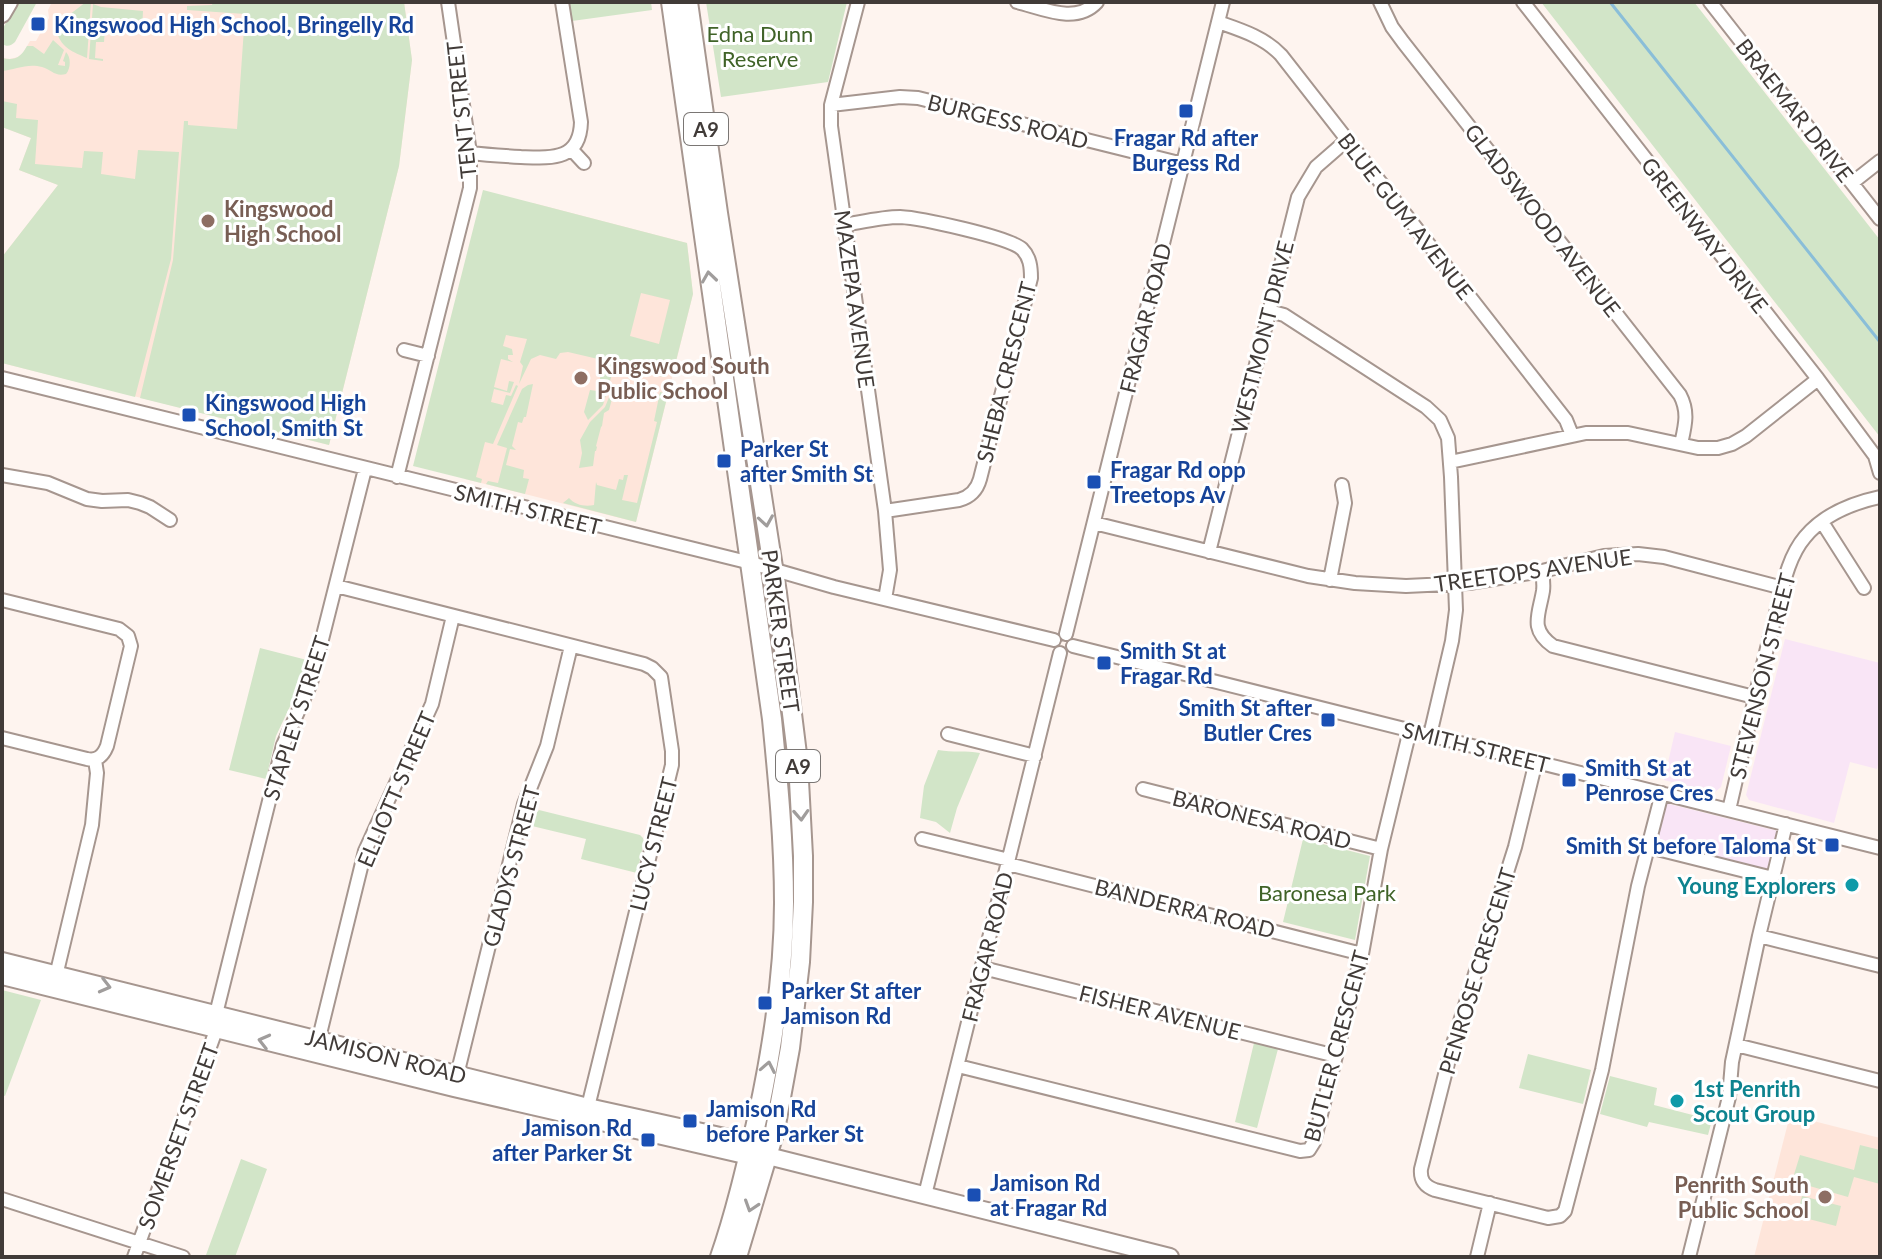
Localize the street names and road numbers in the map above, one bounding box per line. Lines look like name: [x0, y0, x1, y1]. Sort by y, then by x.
street label: BRAEMAR DRIVE: [1731, 33, 1859, 187]
street label: TENT STREET: [440, 40, 482, 180]
street label: BURGESS ROAD: [925, 88, 1091, 154]
road number: A9: [684, 113, 728, 145]
street label: GLADSWOOD AVENUE: [1459, 118, 1627, 322]
street label: BLUE GUM AVENUE: [1333, 127, 1479, 305]
street label: GREENWAY DRIVE: [1636, 152, 1774, 318]
street label: MAZEPA AVENUE: [829, 208, 881, 390]
street label: WESTMONT DRIVE: [1225, 238, 1299, 436]
street label: FRAGAR ROAD: [1113, 240, 1177, 396]
street label: SHEBA CRESCENT: [970, 279, 1042, 465]
street label: SMITH STREET: [451, 478, 605, 540]
street label: TREETOPS AVENUE: [1433, 543, 1633, 597]
street label: PARKER STREET: [756, 548, 806, 714]
street label: STEVENSON STREET: [1723, 570, 1801, 782]
street label: STAPLEY STREET: [257, 632, 335, 804]
street label: ELLIOTT STREET: [351, 707, 441, 871]
street label: SMITH STREET: [1399, 716, 1553, 778]
road number: A9: [776, 750, 820, 782]
street label: LUCY STREET: [623, 774, 683, 914]
street label: GLADYS STREET: [476, 782, 546, 950]
street label: BARONESA ROAD: [1170, 784, 1354, 854]
street label: PENROSE CRESCENT: [1433, 864, 1521, 1078]
street label: FRAGAR ROAD: [955, 869, 1019, 1025]
street label: BANDERRA ROAD: [1092, 873, 1278, 943]
street label: BUTLER CRESCENT: [1297, 947, 1375, 1145]
street label: FISHER AVENUE: [1076, 979, 1244, 1045]
street label: JAMISON ROAD: [303, 1023, 469, 1089]
street label: SOMERSET STREET: [132, 1039, 224, 1233]

